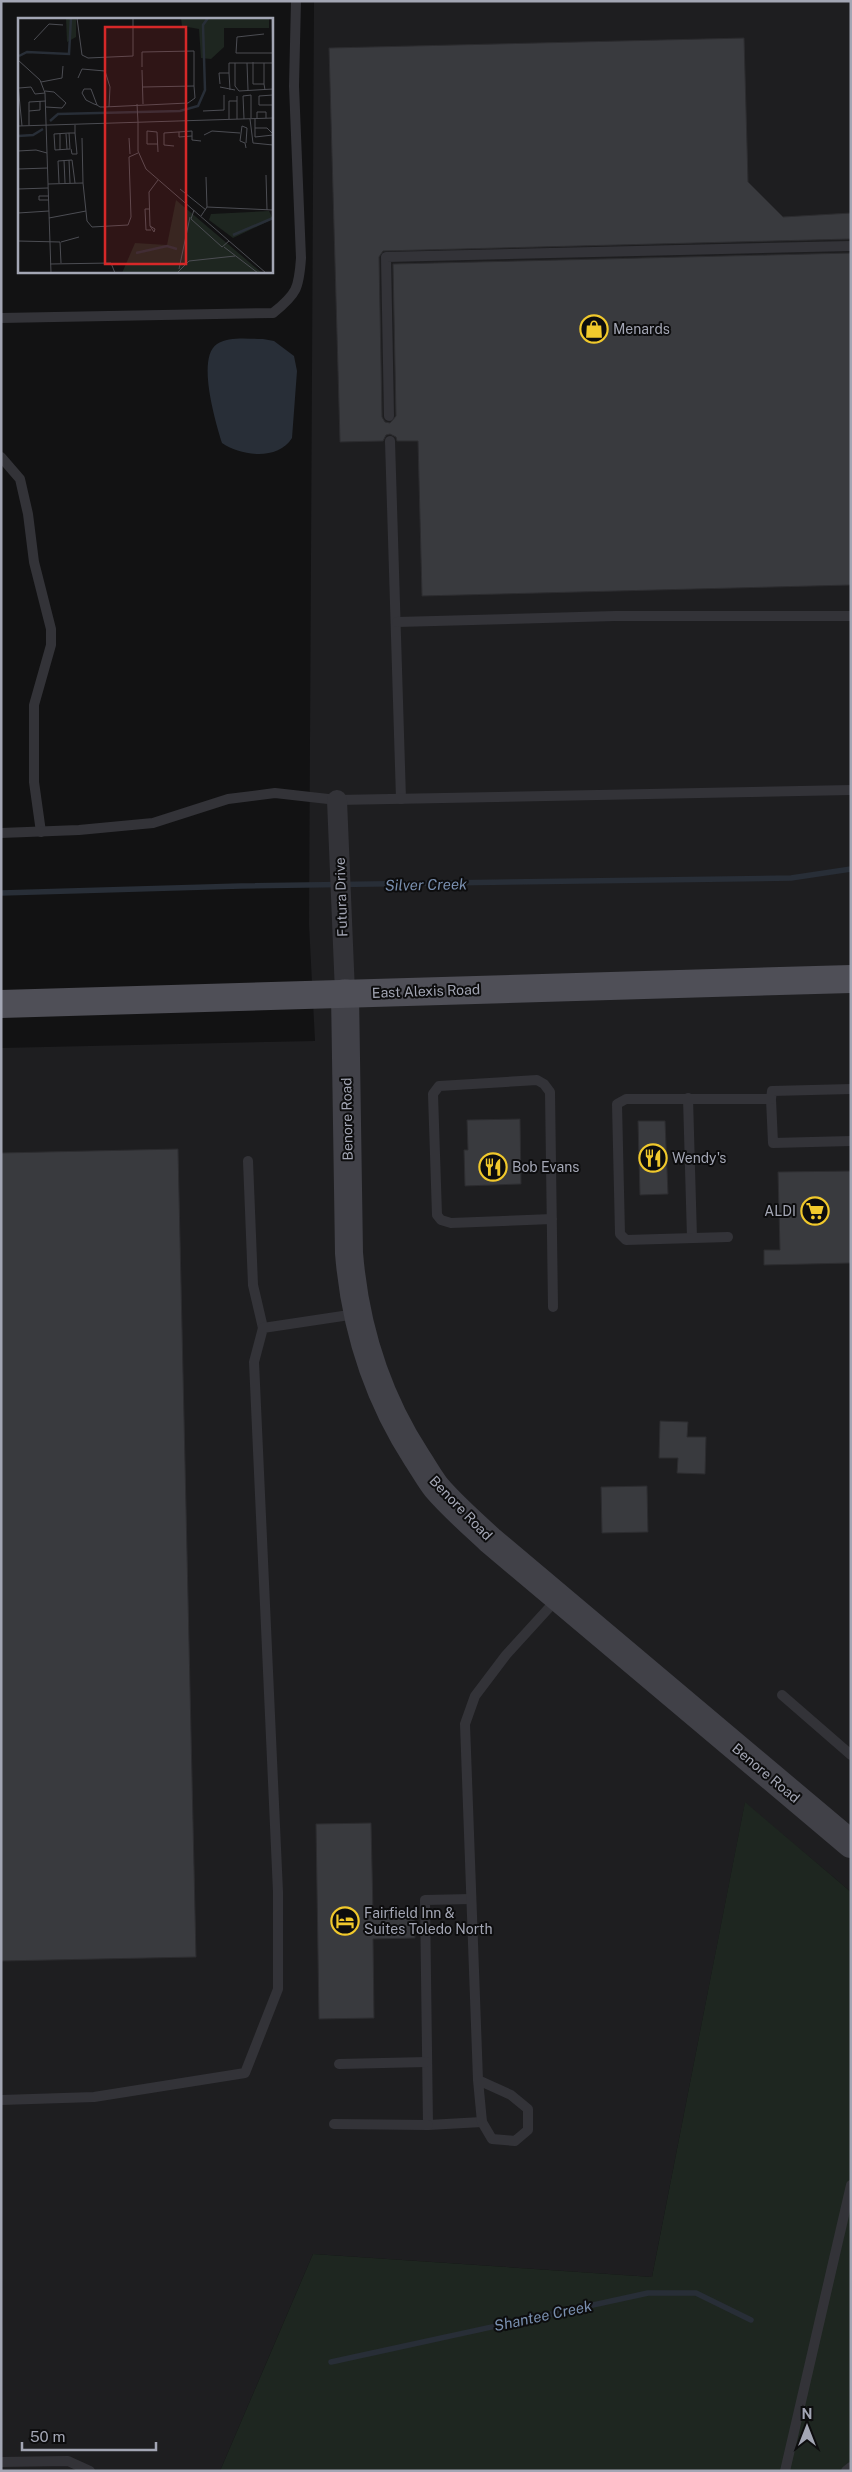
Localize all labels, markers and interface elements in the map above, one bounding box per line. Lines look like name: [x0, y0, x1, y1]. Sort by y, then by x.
inset map: [18, 18, 272, 272]
shop icon: Menards: [579, 314, 609, 344]
place label: Menards: [613, 321, 670, 337]
street label: Futura Drive: [332, 857, 350, 937]
water label: Silver Creek: [385, 875, 468, 894]
street label: East Alexis Road: [372, 981, 480, 1001]
street label: Benore Road: [338, 1077, 356, 1161]
restaurant icon: Wendy's: [638, 1143, 668, 1173]
place label: Wendy's: [672, 1150, 726, 1166]
restaurant icon: Bob Evans: [478, 1152, 508, 1182]
place label: Bob Evans: [512, 1159, 579, 1175]
supermarket icon: ALDI: [800, 1196, 830, 1226]
place label: ALDI: [764, 1203, 796, 1219]
street label: Benore Road: [426, 1473, 496, 1543]
street label: Benore Road: [729, 1740, 803, 1806]
place label: Fairfield Inn & Suites Toledo North: [364, 1905, 492, 1937]
hotel icon: Fairfield Inn & Suites Toledo North: [330, 1906, 360, 1936]
water label: Shantee Creek: [492, 2297, 594, 2334]
north arrow: [782, 2402, 832, 2452]
text: N: [802, 2406, 812, 2422]
scale bar: [22, 2420, 156, 2452]
text: 50 m: [30, 2428, 65, 2445]

